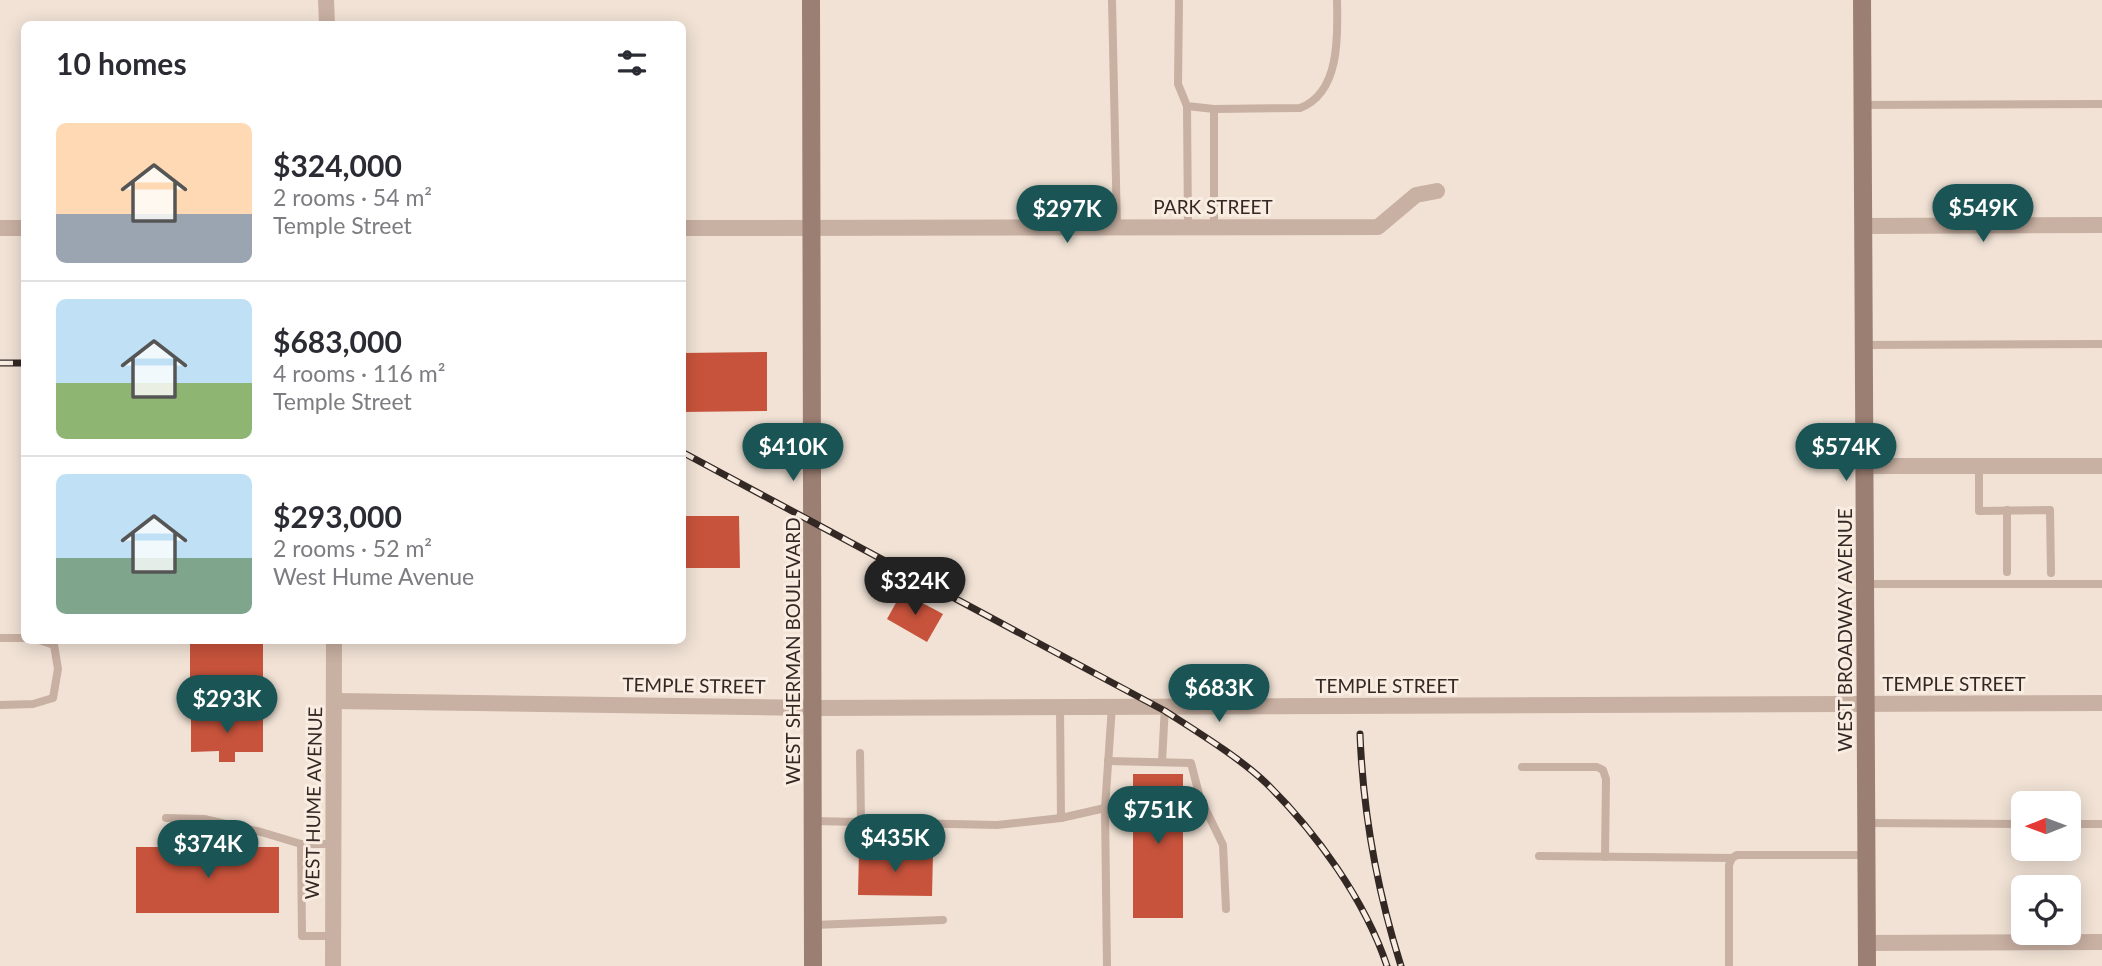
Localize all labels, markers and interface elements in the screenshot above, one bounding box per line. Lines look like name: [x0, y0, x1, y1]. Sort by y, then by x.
icon: filters: [613, 44, 651, 82]
text: 10 homes: [56, 45, 187, 81]
text: $324,000: [273, 147, 402, 183]
icon: home: [112, 151, 196, 235]
text: 2 rooms · 54 m²: [273, 183, 432, 211]
pin: $549K: [1934, 184, 2032, 244]
pin: $297K: [1018, 186, 1116, 245]
text: $549K: [1948, 193, 2018, 221]
text: $297K: [1032, 194, 1102, 222]
street label: PARK STREET: [1153, 195, 1273, 218]
text: Temple Street: [273, 211, 412, 239]
text: $683,000: [273, 323, 402, 359]
icon: home: [112, 327, 196, 411]
text: 4 rooms · 116 m²: [273, 359, 445, 387]
text: Temple Street: [273, 387, 412, 415]
pin: $410K: [744, 424, 842, 483]
pin: $574K: [1797, 424, 1895, 483]
text: $410K: [758, 432, 828, 460]
text: $574K: [1811, 432, 1881, 460]
text: $293,000: [273, 498, 402, 534]
icon: home: [112, 502, 196, 586]
street label: WEST BROADWAY AVENUE: [1833, 508, 1856, 752]
street label: WEST SHERMAN BOULEVARD: [781, 517, 804, 785]
text: 2 rooms · 52 m²: [273, 534, 432, 562]
pin: $324K: [866, 558, 964, 617]
text: West Hume Avenue: [273, 562, 474, 590]
text: $324K: [880, 566, 950, 594]
pin: $683K: [1170, 664, 1268, 724]
street label: TEMPLE STREET: [622, 672, 766, 698]
street label: TEMPLE STREET: [1882, 672, 2026, 695]
text: $683K: [1184, 673, 1254, 701]
street label: TEMPLE STREET: [1315, 674, 1459, 697]
pin: $293K: [178, 676, 276, 735]
text: $293K: [192, 684, 262, 712]
street label: WEST HUME AVENUE: [300, 706, 326, 900]
pin: $751K: [1109, 786, 1207, 846]
north arrow: [2011, 791, 2081, 861]
map controls: [2011, 791, 2081, 945]
text: $751K: [1123, 795, 1193, 823]
pin: $435K: [846, 814, 944, 874]
pin: $374K: [159, 820, 257, 880]
text: $435K: [860, 823, 930, 851]
text: $374K: [173, 829, 243, 857]
button: locate: [2011, 875, 2081, 945]

